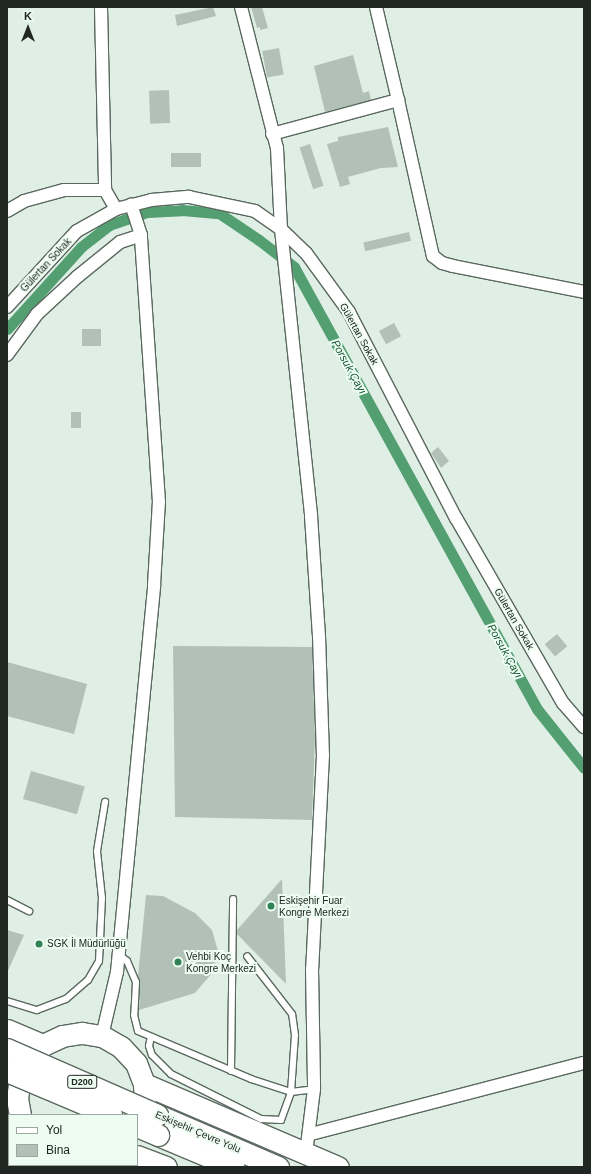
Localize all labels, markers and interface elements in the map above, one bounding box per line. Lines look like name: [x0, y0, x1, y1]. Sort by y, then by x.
north arrow: [8, 8, 48, 48]
text: K: [24, 10, 32, 22]
street label: Gülertan Sokak: [18, 236, 74, 294]
street label: Gülertan Sokak: [337, 301, 381, 367]
water label: Porsuk Çayı: [329, 338, 369, 396]
street label: Gülertan Sokak: [492, 586, 536, 652]
water label: Porsuk Çayı: [485, 622, 525, 680]
place label: Eskişehir Fuar Kongre Merkezi: [279, 894, 349, 918]
marker: Eskişehir Fuar Kongre Merkezi: [266, 901, 276, 911]
place label: SGK İl Müdürlüğü: [47, 938, 126, 950]
marker: SGK İl Müdürlüğü: [34, 939, 44, 949]
place label: Vehbi Koç Kongre Merkezi: [186, 950, 256, 974]
marker: Vehbi Koç Kongre Merkezi: [173, 957, 183, 967]
road number: D200: [67, 1075, 97, 1089]
street label: Eskişehir Çevre Yolu: [153, 1109, 243, 1155]
legend: [8, 1114, 138, 1166]
text: Yol: [46, 1123, 62, 1137]
text: Bina: [46, 1143, 70, 1157]

